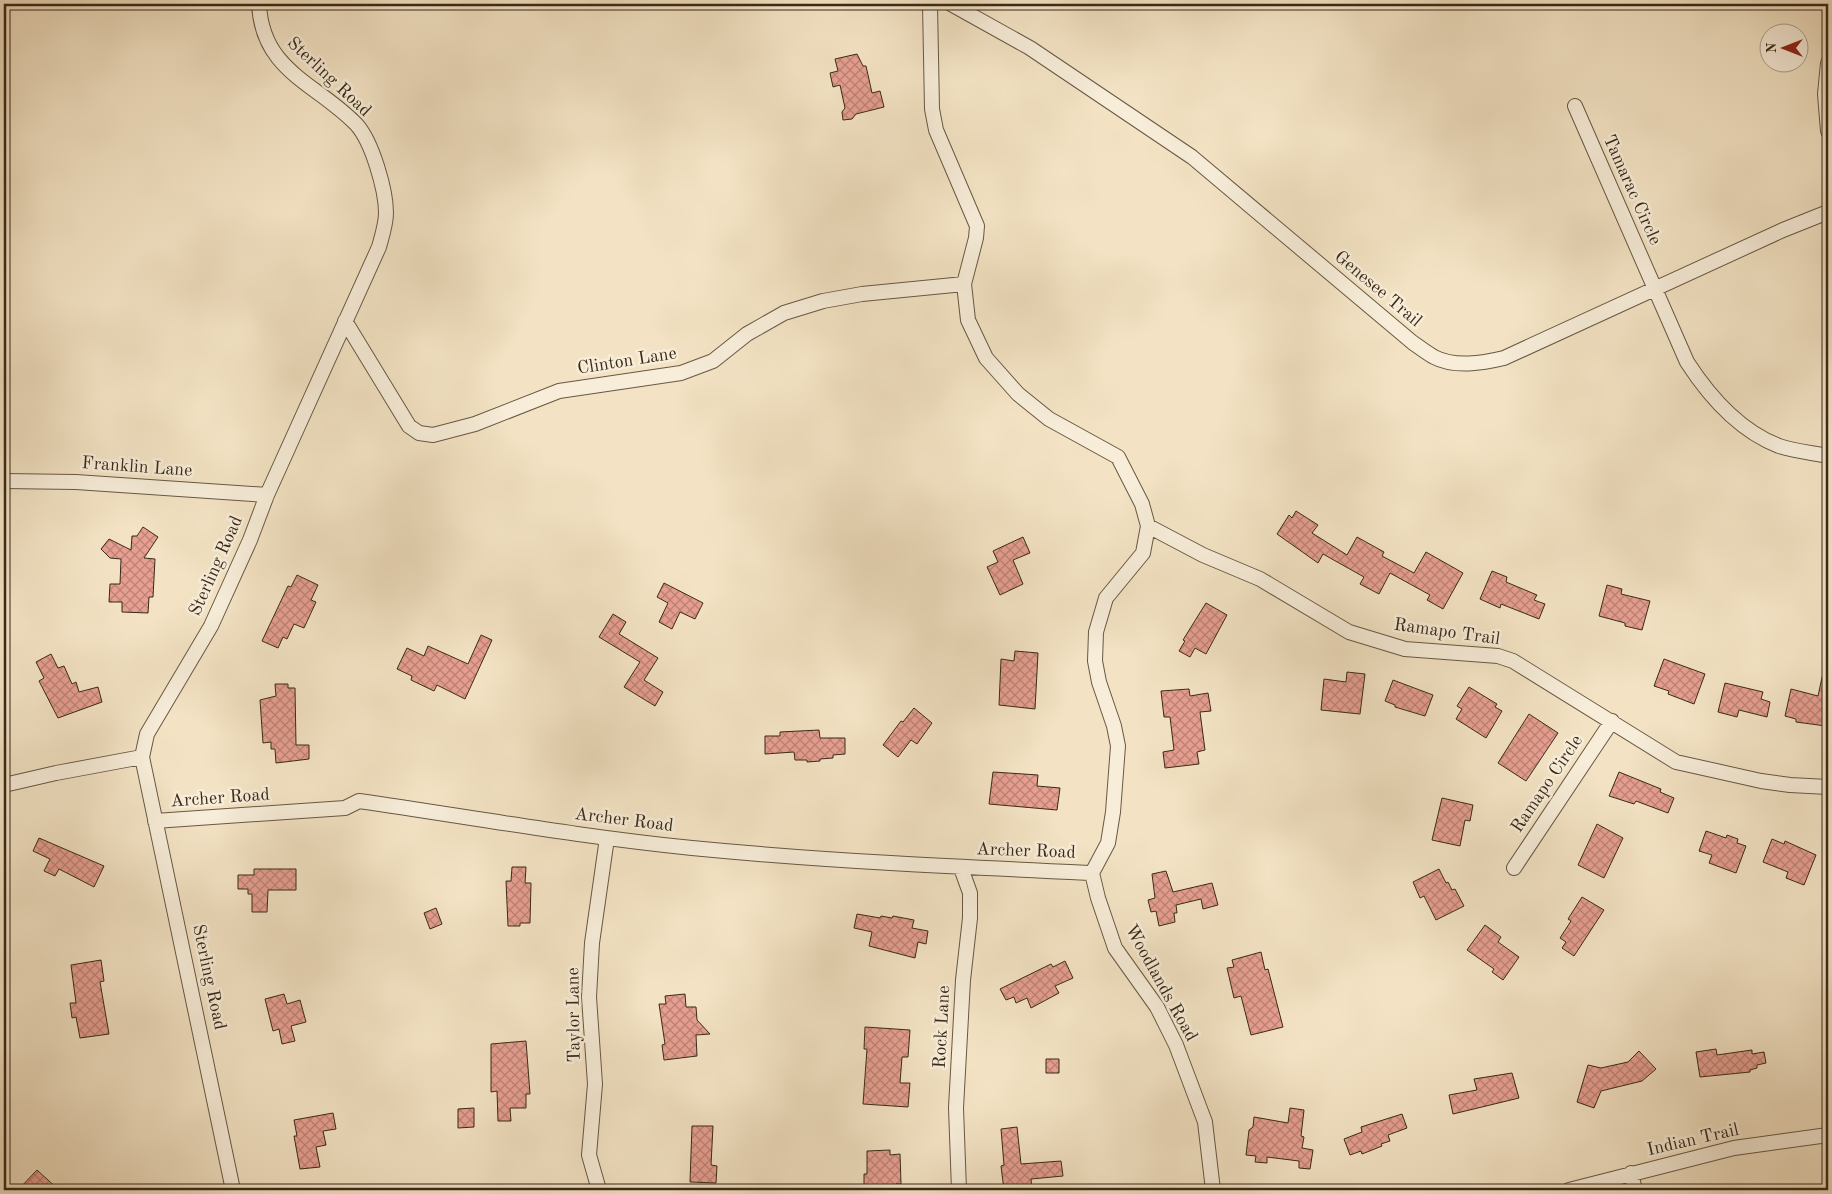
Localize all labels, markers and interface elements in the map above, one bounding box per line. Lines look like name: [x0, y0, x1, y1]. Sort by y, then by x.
north arrow: [1760, 22, 1810, 72]
street label: Sterling Road: [284, 34, 374, 120]
text: N: [1765, 42, 1779, 53]
street label: Tamarac Circle: [1600, 132, 1664, 248]
street label: Genesee Trail: [1331, 248, 1425, 331]
street label: Clinton Lane: [576, 344, 678, 378]
street label: Franklin Lane: [81, 454, 193, 480]
street label: Sterling Road: [186, 513, 246, 619]
street label: Ramapo Trail: [1393, 616, 1501, 648]
street label: Ramapo Circle: [1508, 732, 1586, 836]
street label: Archer Road: [170, 786, 270, 810]
street label: Archer Road: [573, 805, 675, 835]
street label: Archer Road: [976, 840, 1076, 862]
street label: Woodlands Road: [1121, 922, 1201, 1044]
street label: Sterling Road: [189, 923, 229, 1031]
street label: Taylor Lane: [564, 967, 584, 1063]
street label: Rock Lane: [931, 985, 953, 1069]
street label: Indian Trail: [1645, 1121, 1741, 1159]

